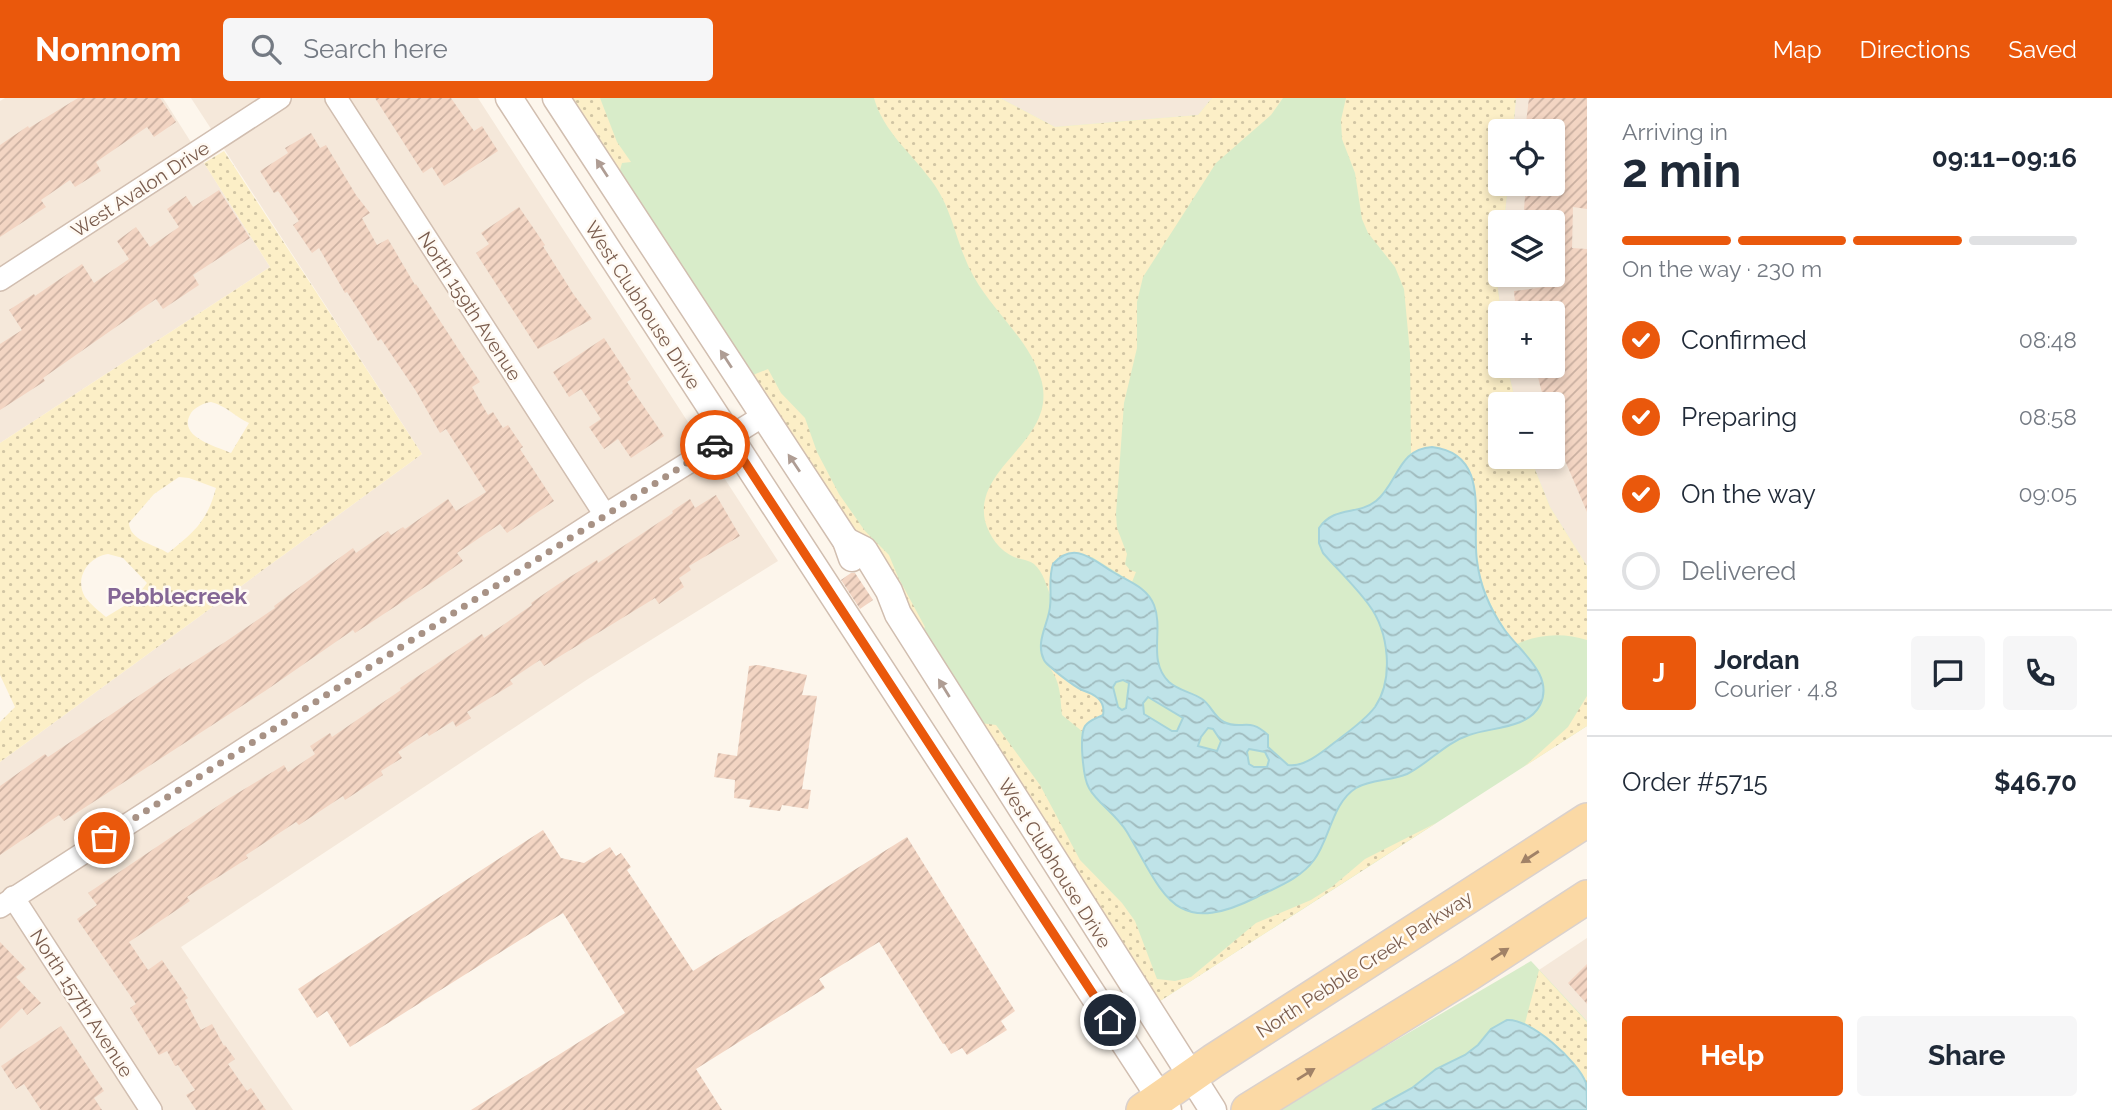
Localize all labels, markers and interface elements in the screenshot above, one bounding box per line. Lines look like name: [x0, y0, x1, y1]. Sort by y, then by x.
search box: [223, 18, 713, 81]
text: Nomnom: [35, 30, 181, 69]
icon: search: [247, 30, 285, 68]
text: Search here: [303, 34, 448, 64]
text: Map: [1773, 35, 1822, 64]
text: Directions: [1860, 35, 1970, 64]
text: Saved: [2008, 35, 2077, 64]
text: Arriving in: [1622, 118, 1728, 145]
map controls: [1488, 119, 1565, 469]
button: locate: [1488, 119, 1565, 196]
street label: West Avalon Drive: [67, 136, 213, 242]
text: 09:11–09:16: [1932, 143, 2077, 173]
text: 2 min: [1622, 144, 1741, 198]
one-way arrow: [596, 159, 609, 178]
button: layers: [1488, 210, 1565, 287]
street label: West Clubhouse Drive: [581, 217, 705, 393]
street label: North 159th Avenue: [414, 228, 526, 384]
text: On the way · 230 m: [1622, 255, 1822, 282]
button: +: [1488, 301, 1565, 378]
icon: check: [1622, 321, 1660, 359]
text: Confirmed: [1681, 325, 1807, 355]
text: 08:48: [2019, 326, 2077, 353]
one-way arrow: [719, 350, 733, 368]
button: −: [1488, 392, 1565, 469]
icon: check: [1622, 398, 1660, 436]
text: Preparing: [1681, 402, 1797, 432]
text: 08:58: [2019, 403, 2077, 430]
courier: [680, 410, 750, 480]
icon: car: [696, 426, 734, 464]
one-way arrow: [787, 454, 801, 472]
icon: check: [1622, 475, 1660, 513]
text: On the way: [1681, 479, 1816, 509]
text: 09:05: [2019, 480, 2077, 507]
text: Delivered: [1681, 556, 1796, 586]
district label: Pebblecreek: [107, 582, 247, 609]
button: chat: [1911, 636, 1985, 710]
button: phone: [2003, 636, 2077, 710]
text: Jordan: [1714, 645, 1800, 675]
text: J: [1653, 658, 1665, 688]
text: Courier · 4.8: [1714, 675, 1838, 702]
one-way arrow: [938, 679, 951, 698]
text: Order #5715: [1622, 767, 1768, 797]
text: $46.70: [1994, 767, 2077, 797]
street label: West Clubhouse Drive: [994, 774, 1116, 952]
pin: [74, 808, 134, 868]
icon: bag: [85, 819, 123, 857]
one-way arrow: [1521, 850, 1539, 864]
street label: North Pebble Creek Parkway: [1252, 886, 1476, 1042]
street label: North 157th Avenue: [26, 925, 138, 1081]
one-way arrow: [1490, 948, 1509, 961]
pin: [1080, 990, 1140, 1050]
icon: home: [1091, 1001, 1129, 1039]
button: Help: [1622, 1016, 1843, 1096]
button: Share: [1857, 1016, 2077, 1096]
one-way arrow: [1297, 1068, 1316, 1081]

